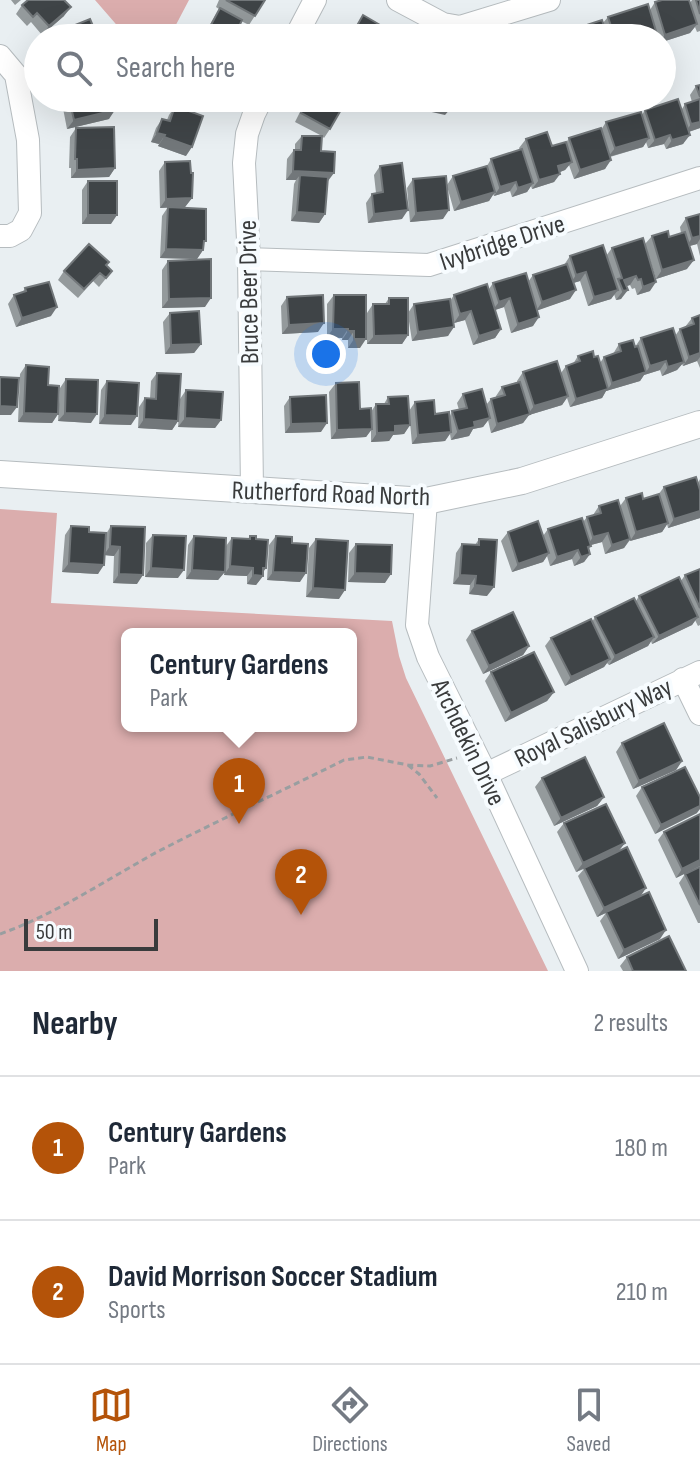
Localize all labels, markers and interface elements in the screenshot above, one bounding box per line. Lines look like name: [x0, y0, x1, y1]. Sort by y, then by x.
search box: [24, 24, 676, 112]
icon: search: [52, 46, 96, 90]
text: Search here: [116, 50, 235, 86]
street label: Ivybridge Drive: [436, 209, 569, 278]
street label: Bruce Beer Drive: [233, 220, 266, 364]
your location: [306, 334, 346, 374]
street label: Rutherford Road North: [231, 476, 431, 513]
popup: [121, 628, 357, 732]
text: Century Gardens: [150, 647, 328, 683]
street label: Royal Salisbury Way: [510, 672, 677, 775]
street label: Archdekin Drive: [423, 673, 512, 811]
text: Park: [150, 683, 188, 714]
pin: 1: [213, 758, 265, 824]
pin: 2: [275, 849, 327, 915]
scale bar: [24, 915, 158, 951]
text: 50 m: [36, 919, 72, 946]
text: Nearby: [32, 1003, 118, 1044]
text: 2 results: [594, 1008, 668, 1039]
text: Century Gardens: [108, 1115, 287, 1151]
text: 1: [53, 1133, 63, 1164]
text: 180 m: [615, 1133, 668, 1164]
text: Park: [108, 1151, 146, 1182]
text: David Morrison Soccer Stadium: [108, 1259, 438, 1295]
text: 2: [52, 1277, 64, 1308]
text: 210 m: [616, 1277, 668, 1308]
text: Sports: [108, 1295, 166, 1326]
tab: Map: [89, 1383, 133, 1458]
tab: Directions: [312, 1383, 388, 1458]
tab: Saved: [567, 1383, 611, 1458]

